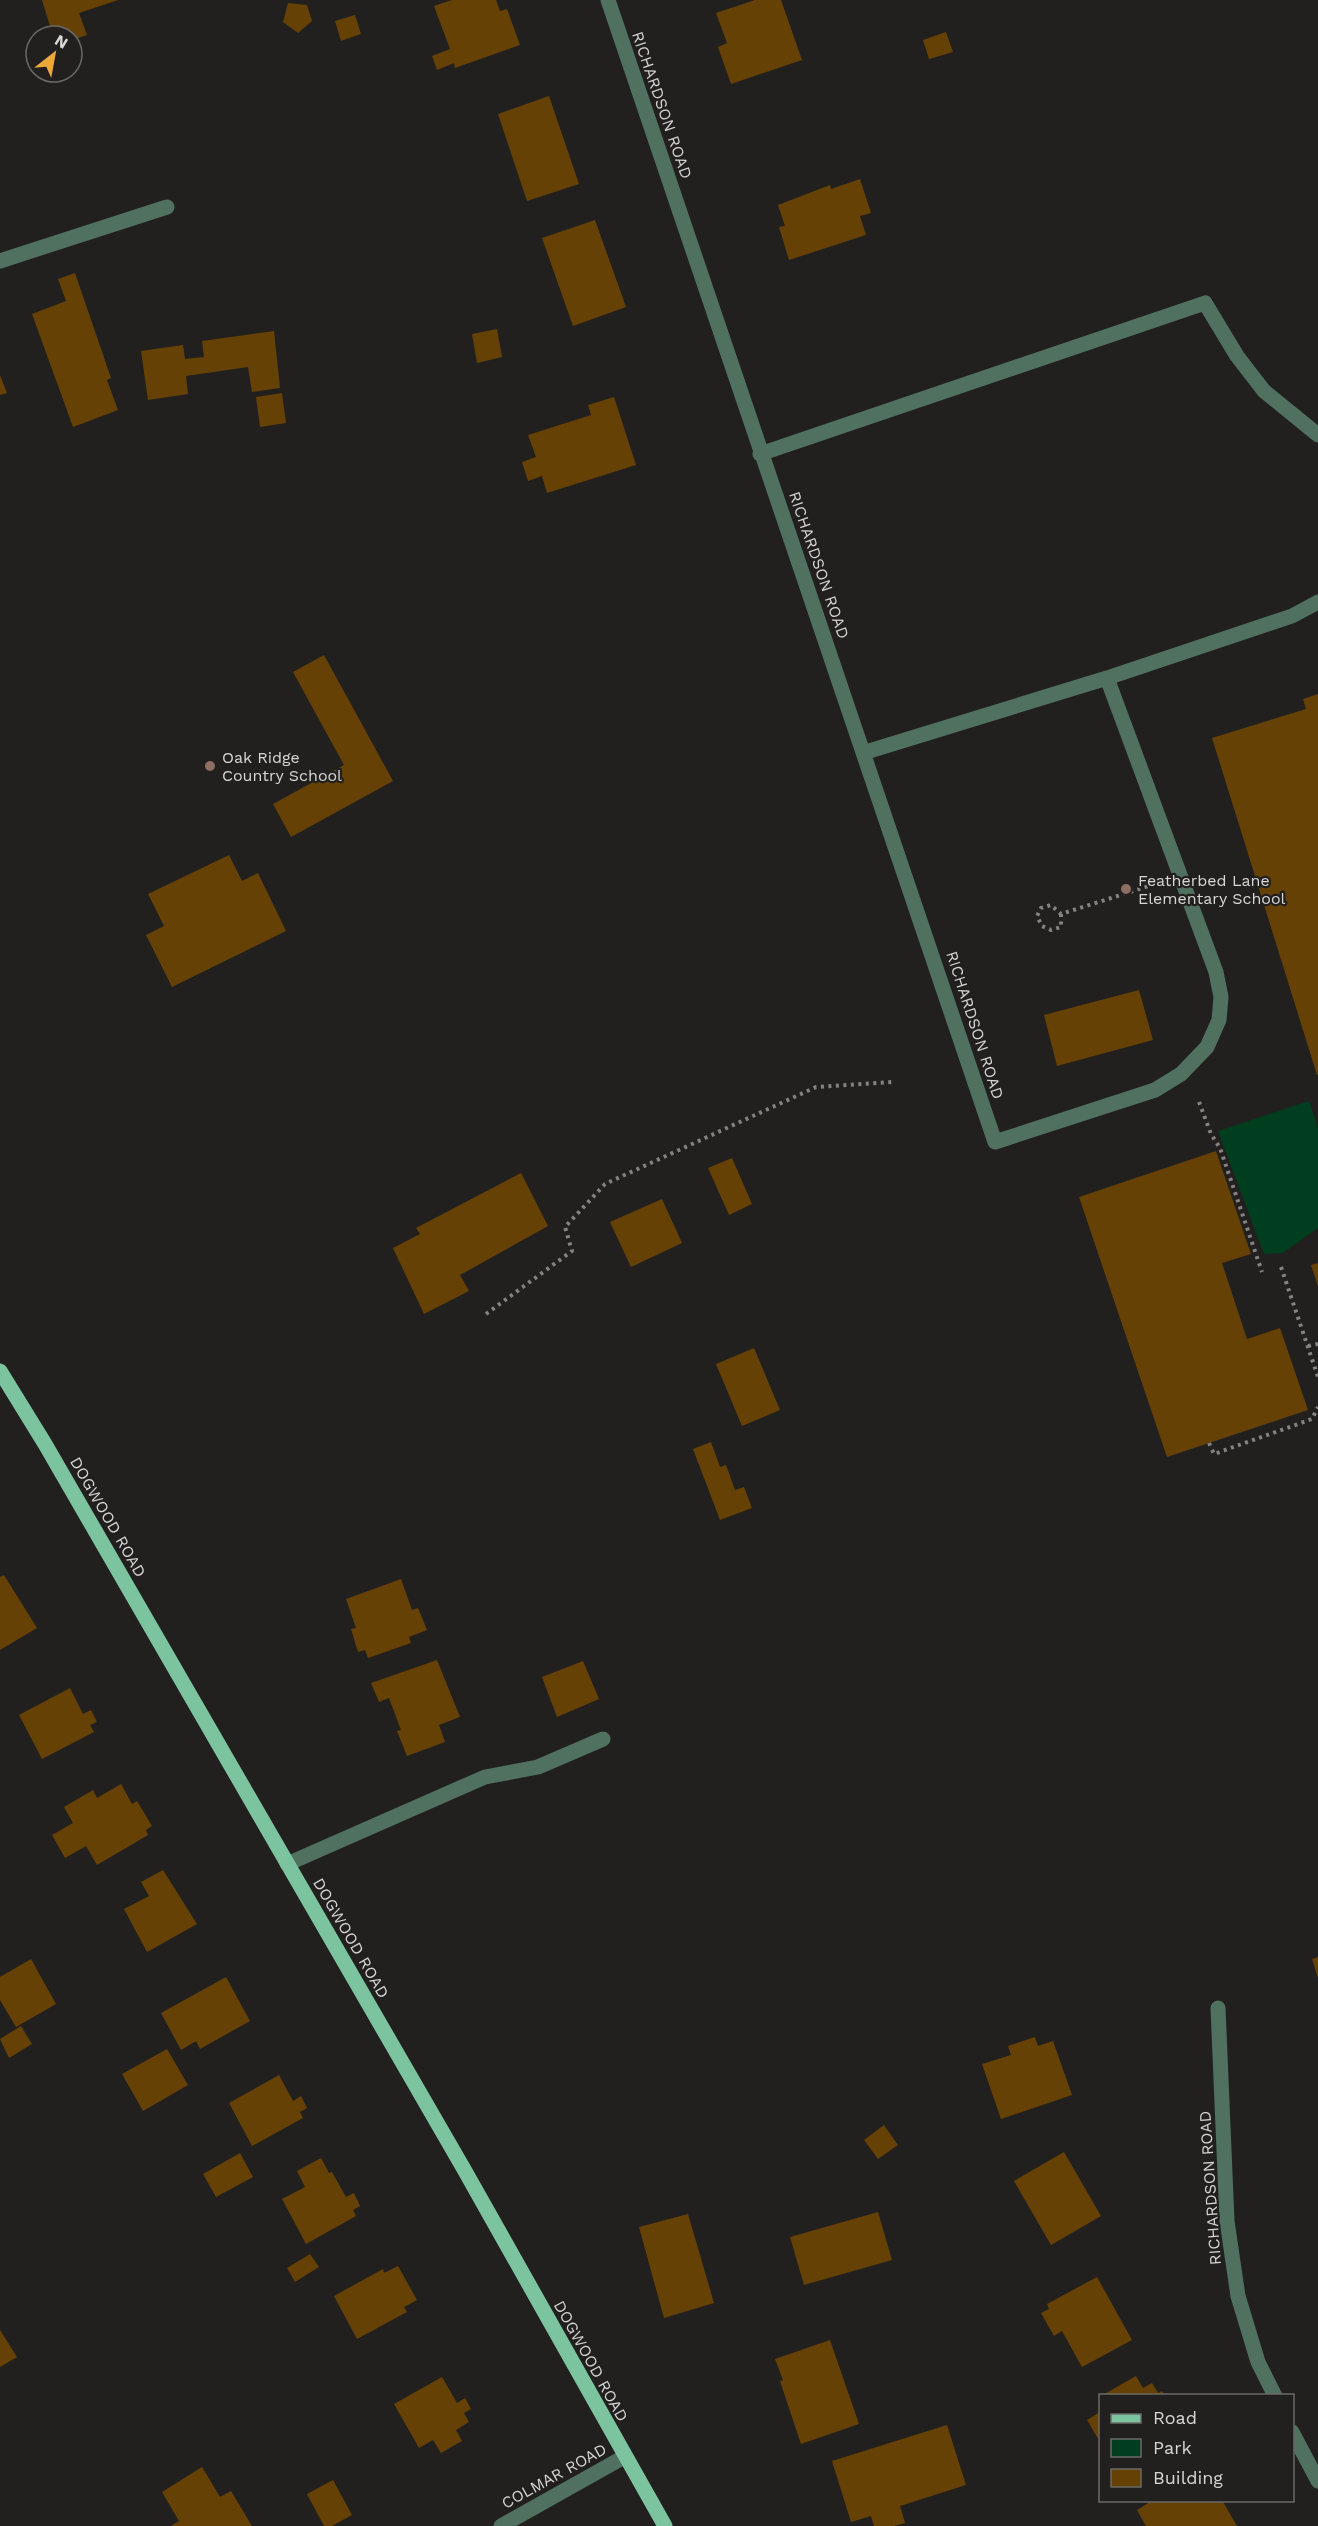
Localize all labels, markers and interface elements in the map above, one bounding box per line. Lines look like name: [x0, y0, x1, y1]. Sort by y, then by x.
north arrow: [24, 24, 84, 84]
street label: RICHARDSON ROAD: [628, 29, 696, 181]
text: N: [51, 30, 71, 53]
street label: RICHARDSON ROAD: [785, 489, 853, 641]
place label: Oak Ridge Country School: [222, 748, 342, 785]
marker: Oak Ridge Country School: [203, 759, 217, 773]
place label: Featherbed Lane Elementary School: [1138, 871, 1286, 908]
marker: Featherbed Lane Elementary School: [1119, 882, 1133, 896]
street label: RICHARDSON ROAD: [942, 949, 1008, 1101]
street label: DOGWOOD ROAD: [66, 1454, 150, 1580]
street label: DOGWOOD ROAD: [309, 1875, 393, 2001]
street label: RICHARDSON ROAD: [1195, 2110, 1225, 2266]
street label: DOGWOOD ROAD: [550, 2297, 632, 2425]
legend: [1099, 2394, 1294, 2502]
text: Road: [1153, 2407, 1197, 2428]
text: Park: [1153, 2437, 1192, 2458]
street label: COLMAR ROAD: [498, 2439, 610, 2513]
text: Building: [1153, 2467, 1223, 2488]

